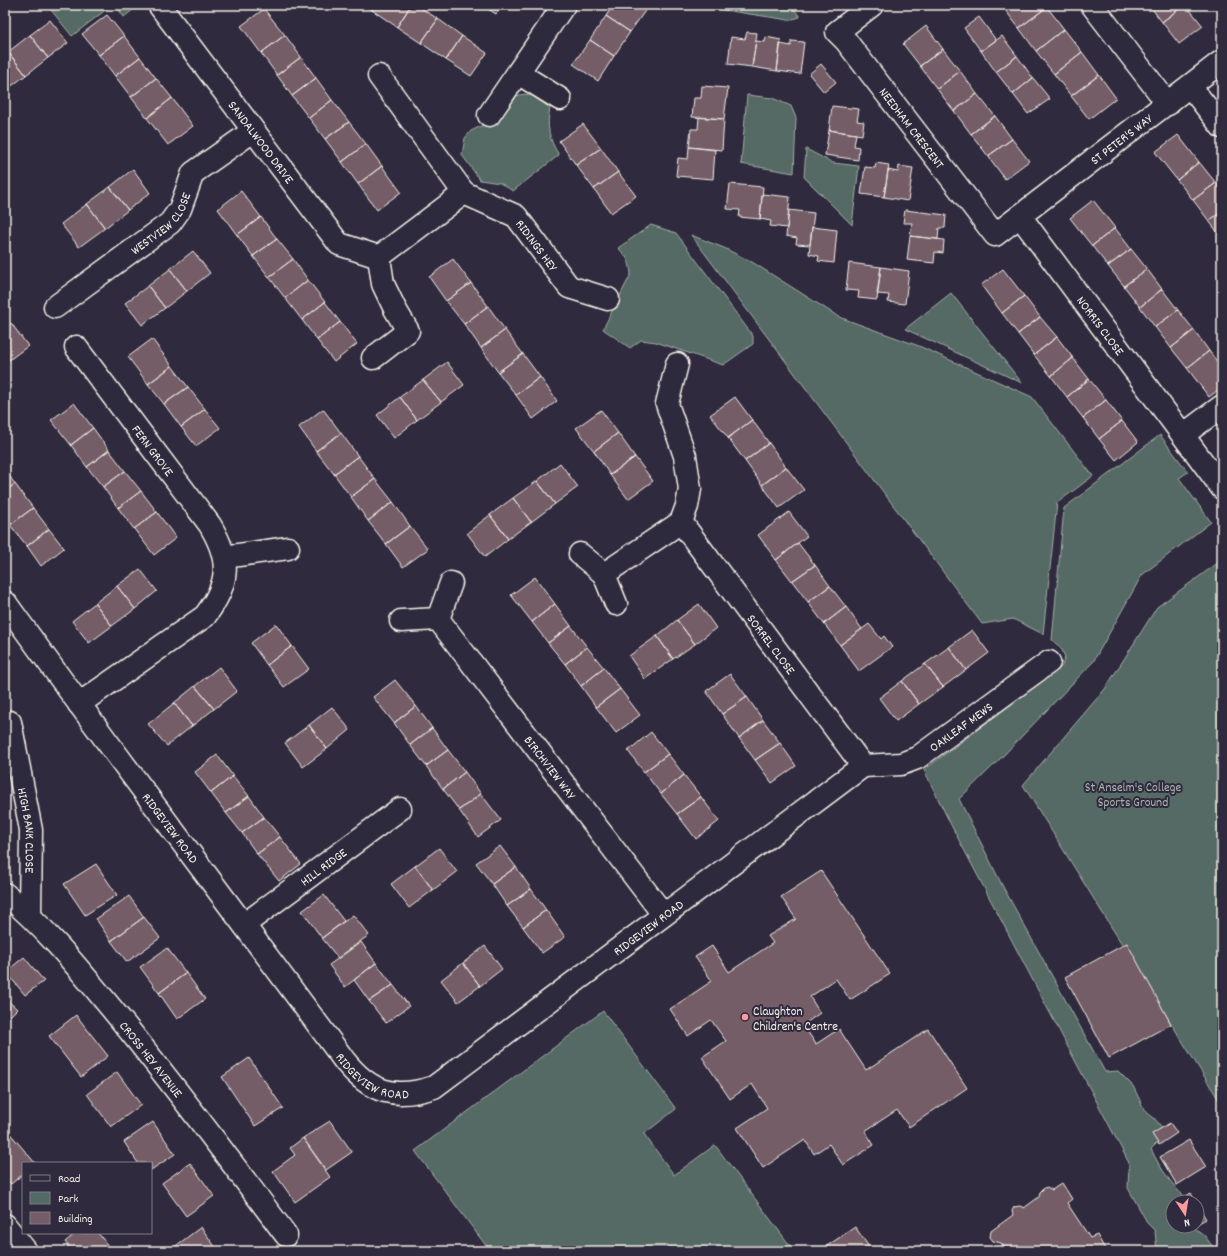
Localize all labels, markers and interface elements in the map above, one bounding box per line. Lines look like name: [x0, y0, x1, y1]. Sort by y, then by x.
street label: NEEDHAM CRESCENT: [873, 84, 948, 174]
street label: SANDALWOOD DRIVE: [222, 98, 298, 189]
street label: ST PETER'S WAY: [1087, 110, 1158, 171]
street label: WESTVIEW CLOSE: [128, 190, 197, 261]
street label: RIDINGS HEY: [510, 216, 562, 277]
street label: NORRIS CLOSE: [1071, 293, 1128, 361]
street label: FERN GROVE: [126, 422, 177, 481]
street label: SORREL CLOSE: [741, 611, 799, 680]
street label: OAKLEAF MEWS: [926, 699, 998, 758]
street label: BIRCHVIEW WAY: [518, 733, 580, 805]
park label: St Anselm's College Sports Ground: [1085, 779, 1181, 813]
street label: HIGH BANK CLOSE: [11, 786, 38, 873]
street label: RIDGEVIEW ROAD: [136, 790, 202, 869]
street label: HILL RIDGE: [297, 844, 352, 892]
street label: RIDGEVIEW ROAD: [610, 896, 689, 962]
place label: Claughton Children's Centre: [753, 1003, 838, 1037]
marker: Claughton Children's Centre: [740, 1012, 750, 1022]
street label: CROSS HEY AVENUE: [114, 1018, 186, 1103]
street label: RIDGEVIEW ROAD: [330, 1050, 410, 1105]
legend: [22, 1162, 152, 1234]
text: Road: [58, 1171, 80, 1188]
text: Park: [58, 1191, 79, 1208]
north arrow: [1165, 1194, 1205, 1234]
text: Building: [58, 1211, 93, 1228]
text: N: [1182, 1213, 1191, 1230]

